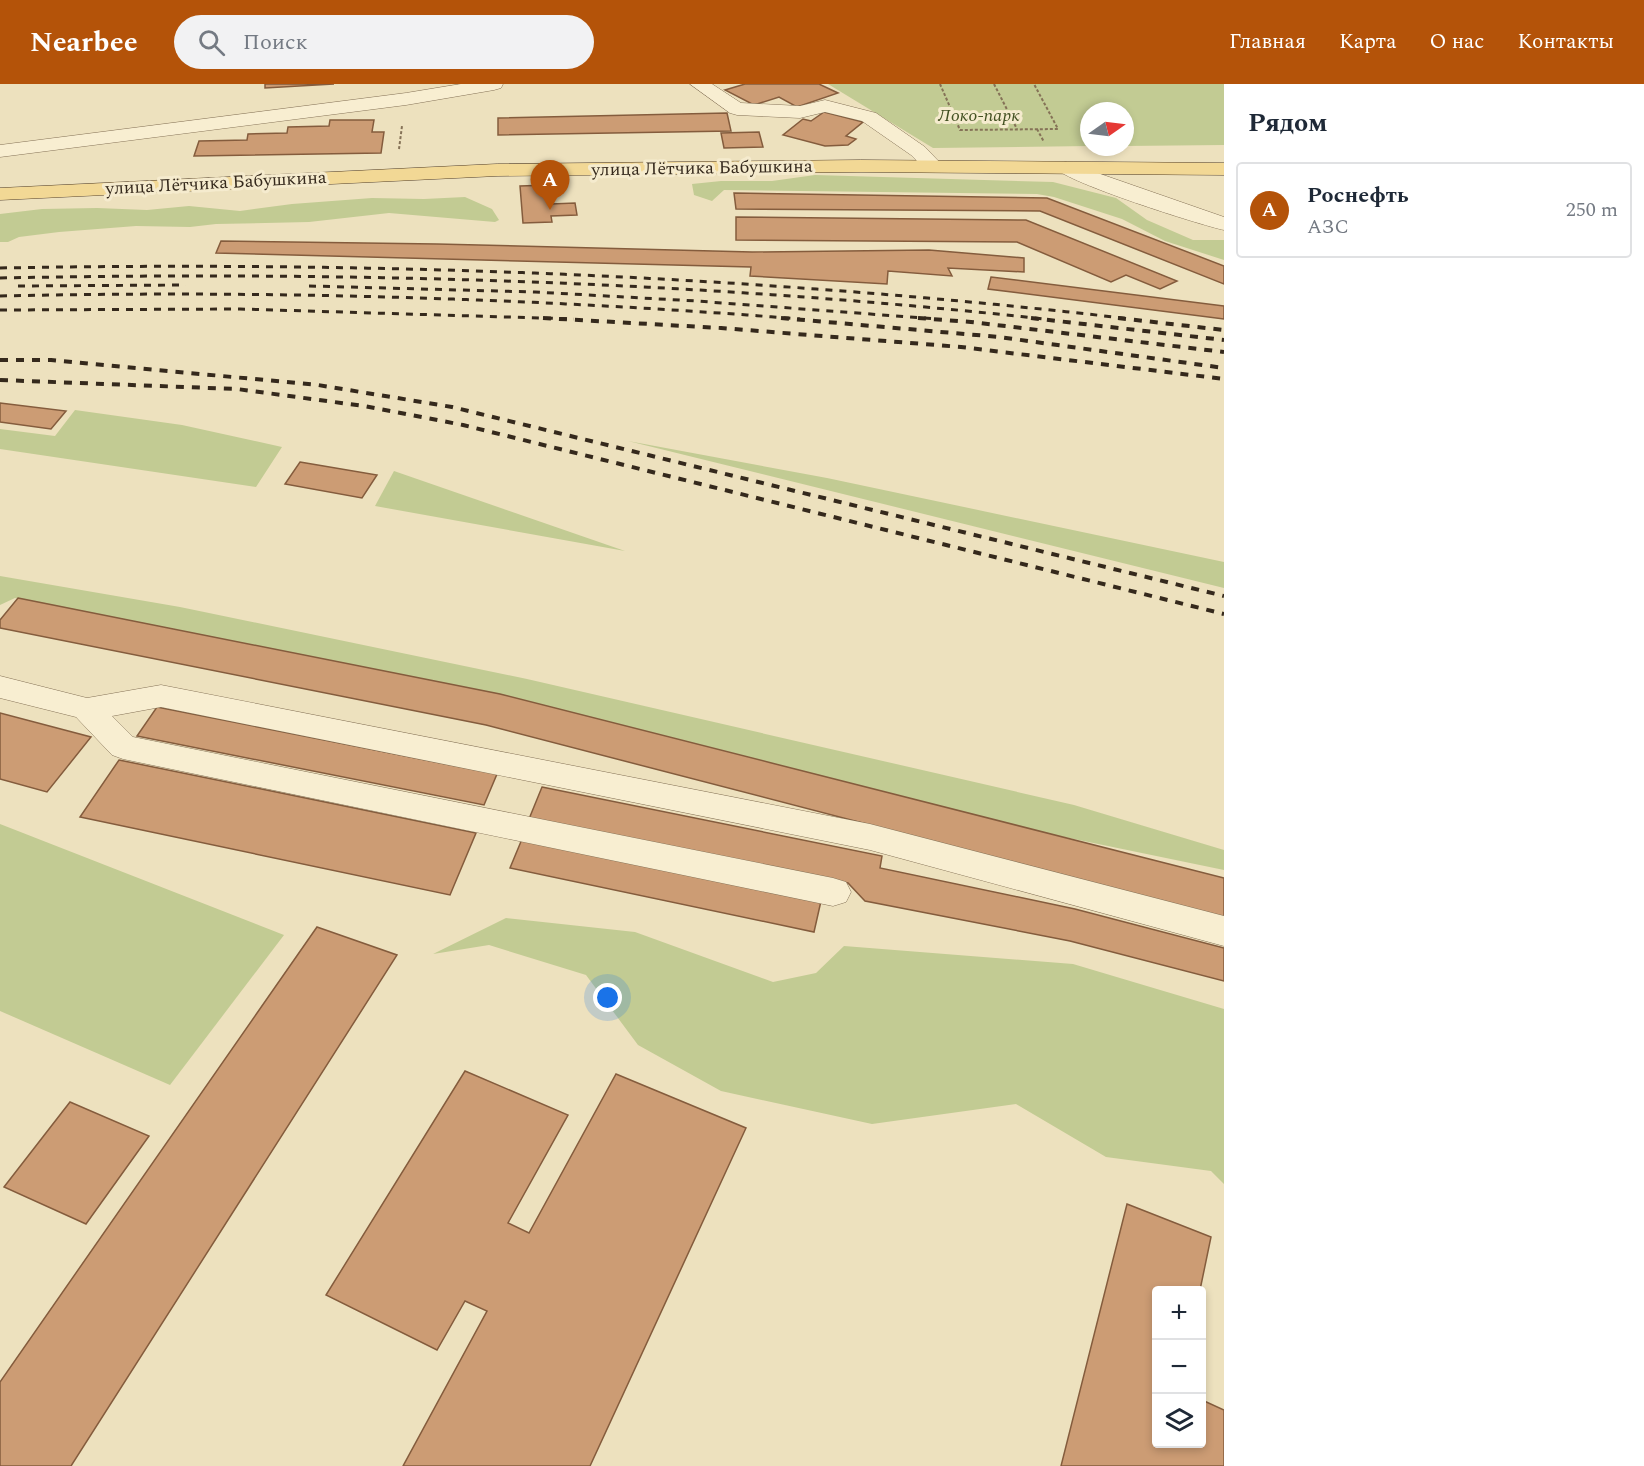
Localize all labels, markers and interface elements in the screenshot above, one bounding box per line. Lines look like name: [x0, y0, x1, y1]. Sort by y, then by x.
search box: [174, 15, 594, 69]
text: Nearbee: [30, 21, 138, 64]
icon: search: [195, 26, 228, 59]
text: Поиск: [243, 26, 308, 59]
text: Главная: [1229, 26, 1306, 58]
text: Карта: [1339, 26, 1396, 58]
text: О нас: [1429, 26, 1484, 58]
text: Контакты: [1517, 26, 1614, 58]
park label: Локо-парк: [937, 102, 1020, 129]
north arrow: [1080, 102, 1134, 156]
text: Рядом: [1248, 103, 1328, 143]
street label: улица Лётчика Бабушкина: [590, 153, 813, 183]
pin: A: [530, 160, 570, 210]
street label: улица Лётчика Бабушкина: [104, 164, 327, 202]
text: Роснефть: [1307, 179, 1409, 212]
text: A: [1262, 195, 1277, 225]
text: 250 m: [1566, 195, 1618, 225]
text: АЗС: [1307, 212, 1349, 242]
your location: [593, 983, 622, 1012]
map controls: [1152, 1286, 1206, 1448]
button: +: [1152, 1286, 1206, 1340]
button: −: [1152, 1340, 1206, 1394]
button: layers: [1152, 1394, 1206, 1448]

